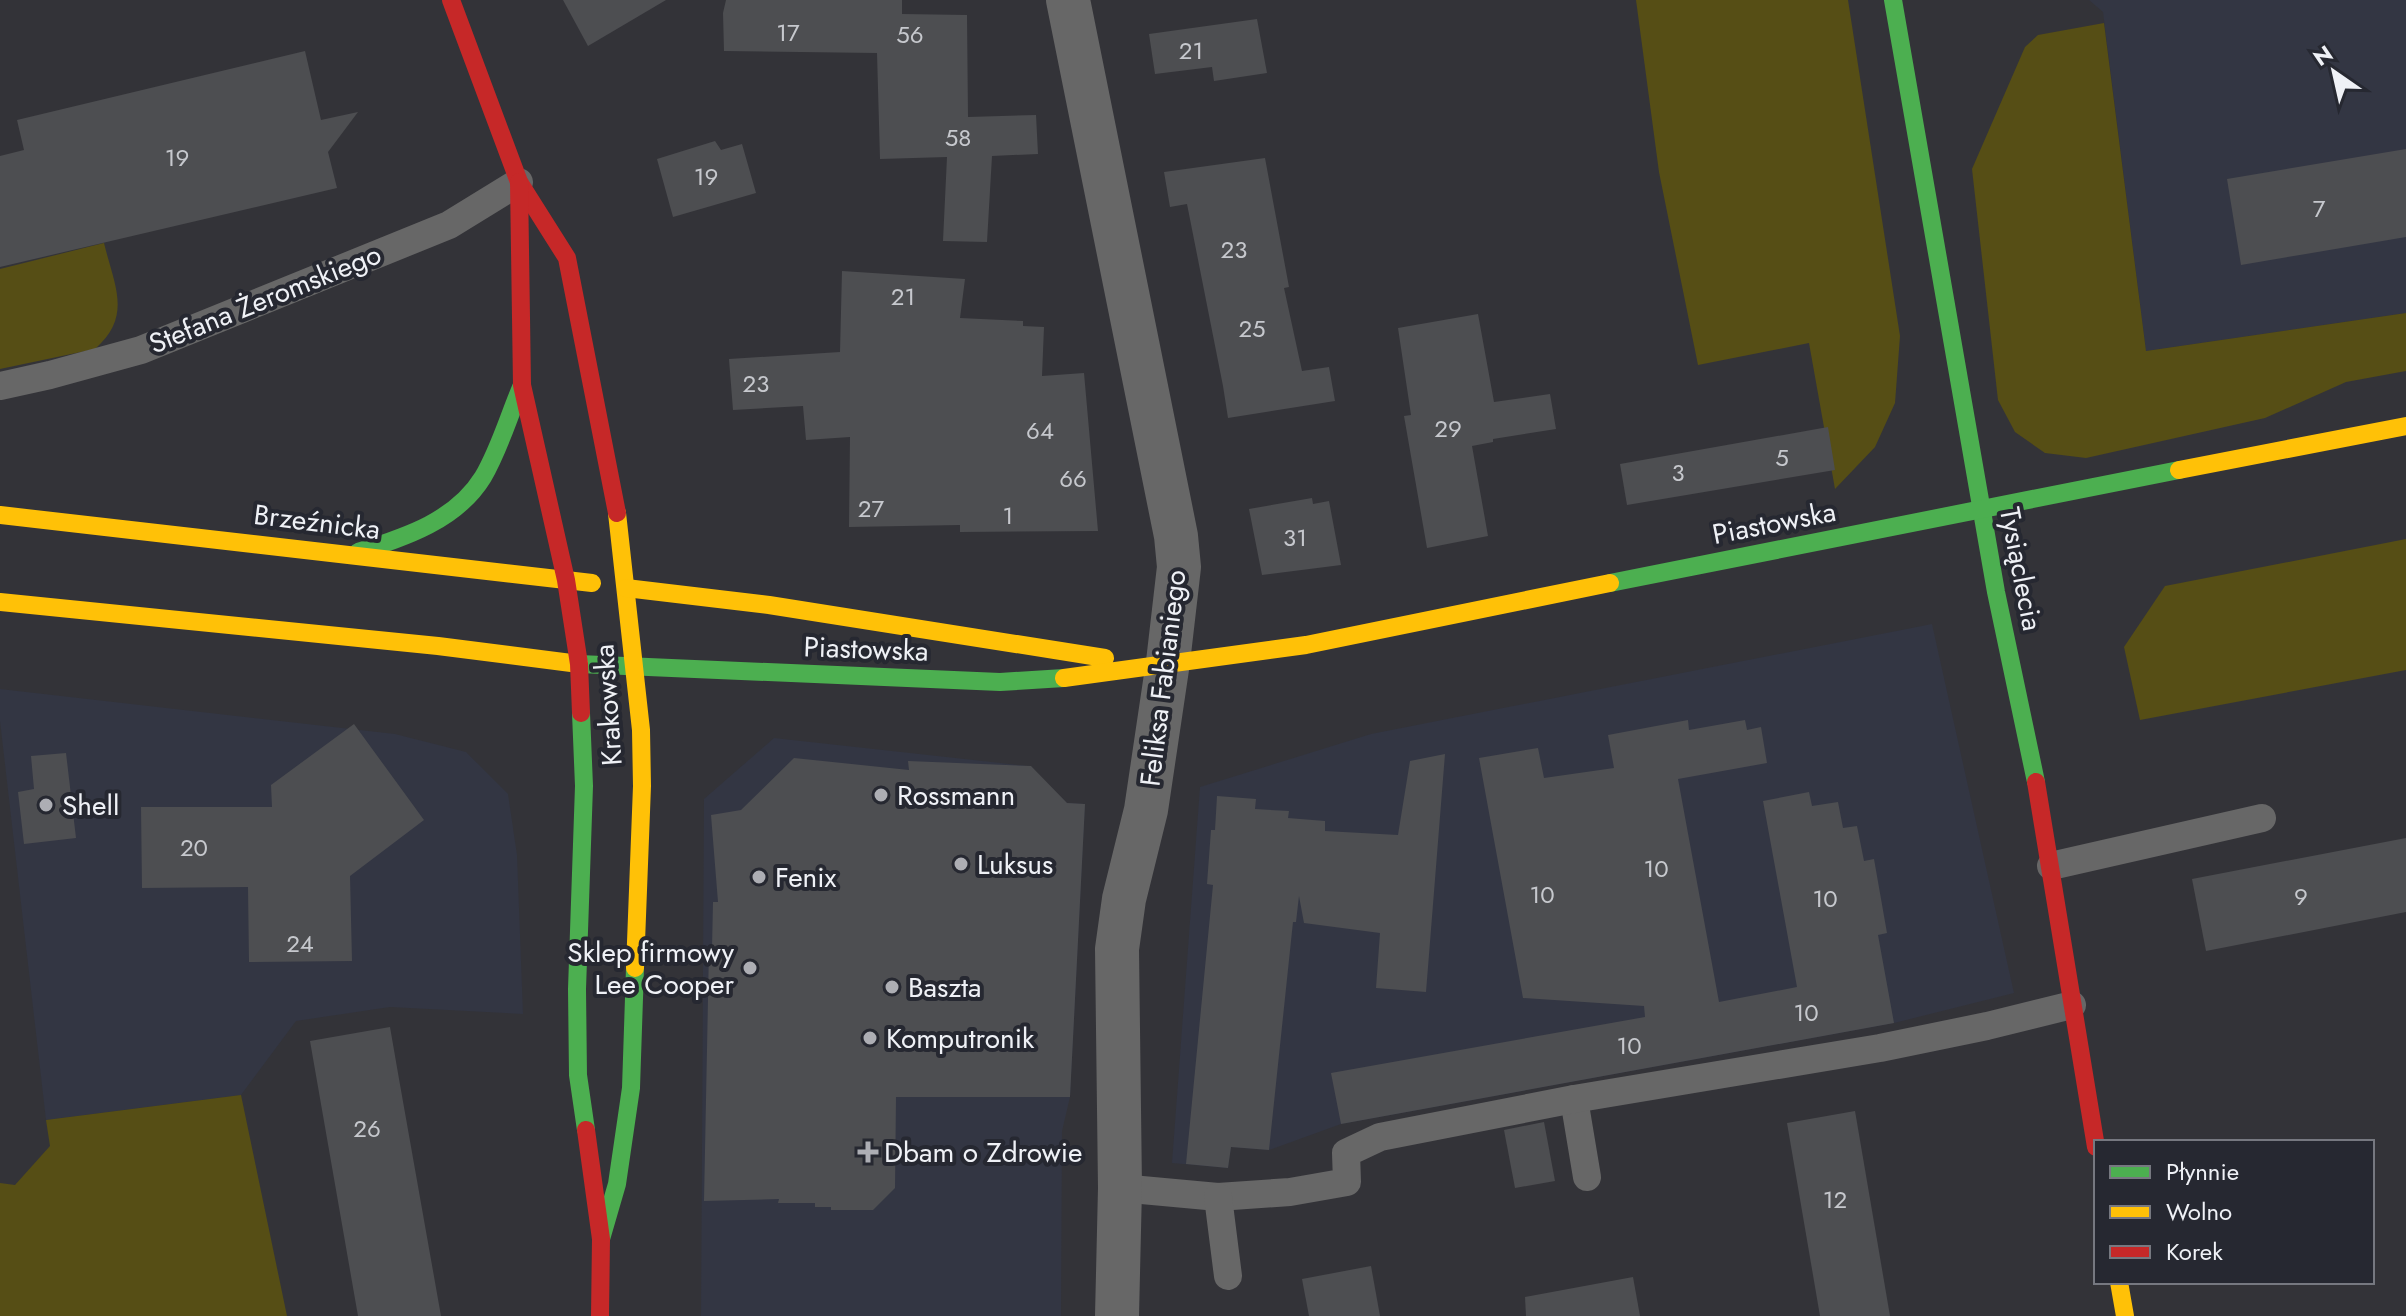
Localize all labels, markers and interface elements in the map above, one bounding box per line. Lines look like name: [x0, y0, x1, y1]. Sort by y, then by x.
house number: 17: [776, 15, 800, 50]
house number: 56: [896, 17, 924, 52]
north arrow: [2294, 32, 2374, 112]
house number: 21: [1179, 33, 1203, 68]
text: N: [2307, 37, 2339, 74]
house number: 58: [945, 120, 971, 155]
house number: 19: [165, 140, 189, 175]
house number: 19: [694, 159, 718, 194]
house number: 7: [2313, 191, 2326, 226]
house number: 23: [1221, 232, 1247, 267]
street label: Stefana Żeromskiego: [143, 234, 387, 364]
house number: 21: [891, 279, 915, 314]
house number: 25: [1238, 311, 1266, 346]
house number: 23: [743, 366, 769, 401]
house number: 29: [1434, 411, 1462, 446]
house number: 64: [1026, 413, 1054, 448]
house number: 5: [1775, 440, 1789, 475]
house number: 3: [1671, 455, 1685, 490]
house number: 66: [1059, 461, 1087, 496]
house number: 27: [858, 491, 885, 526]
street label: Piastowska: [1709, 491, 1839, 555]
street label: Brzeźnicka: [251, 494, 383, 550]
house number: 1: [1003, 498, 1013, 533]
street label: Tysiąclecia: [1989, 504, 2053, 634]
house number: 31: [1283, 520, 1307, 555]
street label: Feliksa Fabianiego: [1129, 567, 1197, 789]
street label: Piastowska: [803, 626, 929, 672]
street label: Krakowska: [583, 643, 633, 767]
place label: Rossmann: [897, 775, 1015, 816]
place label: Shell: [62, 785, 119, 826]
marker: Rossmann: [872, 786, 890, 804]
marker: Shell: [37, 796, 55, 814]
house number: 20: [180, 830, 208, 865]
place label: Luksus: [977, 844, 1053, 885]
house number: 10: [1643, 851, 1669, 886]
marker: Luksus: [952, 855, 970, 873]
place label: Fenix: [775, 857, 837, 898]
marker: Fenix: [750, 868, 768, 886]
house number: 10: [1529, 877, 1555, 912]
house number: 9: [2294, 879, 2308, 914]
house number: 10: [1812, 881, 1838, 916]
house number: 24: [286, 926, 314, 961]
place label: Sklep firmowy Lee Cooper: [567, 932, 735, 1005]
marker: Sklep firmowy Lee Cooper: [741, 959, 759, 977]
place label: Baszta: [908, 967, 981, 1008]
marker: Baszta: [883, 978, 901, 996]
house number: 10: [1793, 995, 1819, 1030]
place label: Komputronik: [886, 1018, 1035, 1059]
house number: 10: [1616, 1028, 1642, 1063]
marker: Komputronik: [861, 1029, 879, 1047]
house number: 26: [353, 1111, 381, 1146]
place label: Dbam o Zdrowie: [884, 1132, 1082, 1173]
legend: [2094, 1140, 2374, 1284]
marker: Dbam o Zdrowie: [859, 1143, 877, 1161]
text: Płynnie: [2166, 1154, 2239, 1189]
house number: 12: [1823, 1182, 1847, 1217]
text: Wolno: [2166, 1194, 2232, 1229]
text: Korek: [2166, 1234, 2223, 1269]

